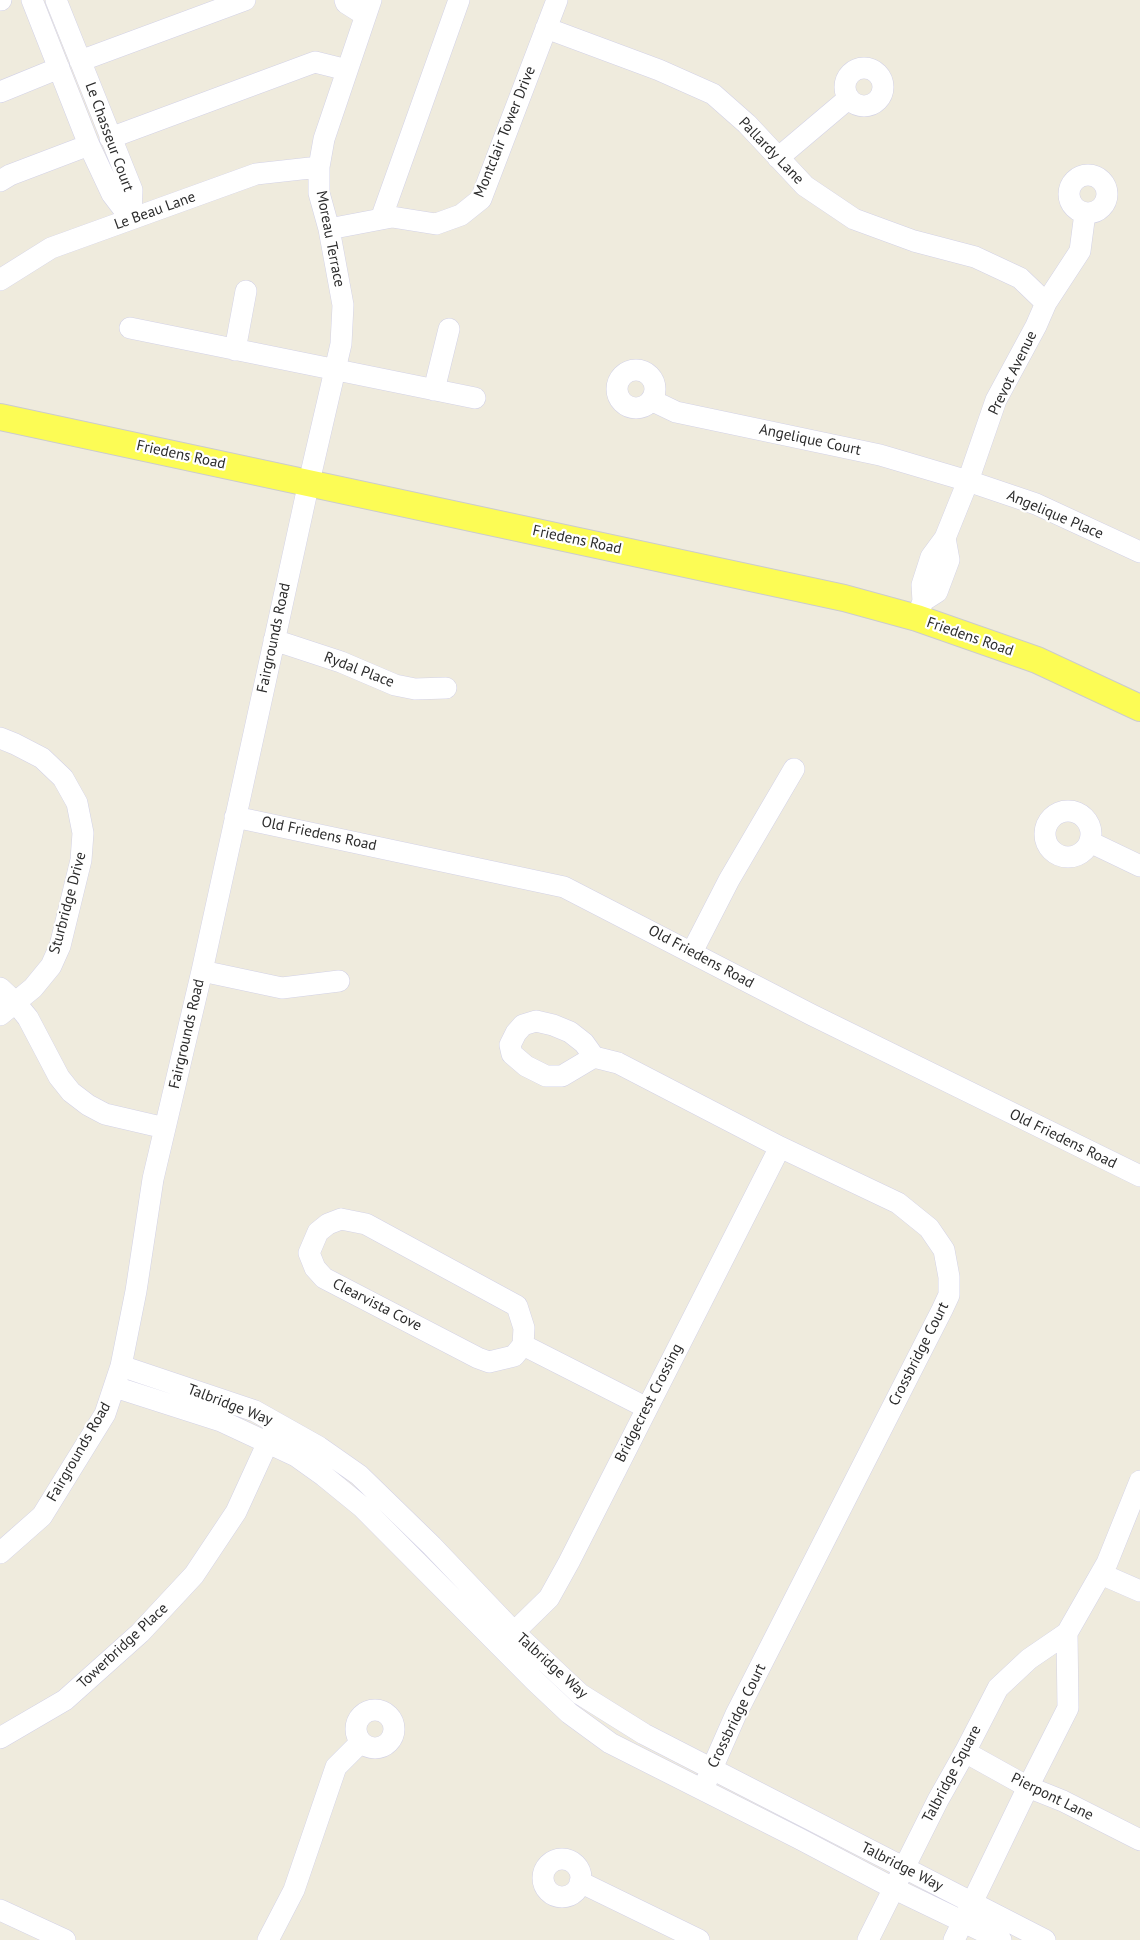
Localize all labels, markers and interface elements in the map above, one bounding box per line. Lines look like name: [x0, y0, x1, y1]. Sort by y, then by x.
street label: Montclair Tower Drive: [470, 64, 540, 200]
street label: Le Chasseur Court: [81, 80, 137, 194]
street label: Pallardy Lane: [735, 114, 807, 188]
street label: Le Beau Lane: [112, 188, 198, 234]
street label: Moreau Terrace: [312, 189, 348, 289]
street label: Prevot Avenue: [985, 328, 1041, 418]
street label: Angelique Court: [757, 420, 863, 460]
street label: Friedens Road: [135, 437, 227, 473]
street label: Angelique Place: [1004, 487, 1106, 543]
street label: Friedens Road: [531, 522, 623, 558]
street label: Fairgrounds Road: [254, 581, 294, 695]
street label: Friedens Road: [924, 614, 1016, 660]
street label: Rydal Place: [321, 648, 397, 692]
street label: Old Friedens Road: [260, 813, 378, 855]
street label: Sturbridge Drive: [46, 850, 90, 956]
street label: Old Friedens Road: [645, 922, 757, 992]
street label: Fairgrounds Road: [166, 977, 208, 1091]
street label: Old Friedens Road: [1006, 1105, 1120, 1173]
street label: Clearvista Cove: [329, 1275, 425, 1335]
street label: Crossbridge Court: [885, 1299, 953, 1409]
street label: Bridgecrest Crossing: [611, 1341, 687, 1465]
street label: Talbridge Way: [185, 1381, 275, 1429]
street label: Fairgrounds Road: [43, 1399, 115, 1505]
street label: Towerbridge Place: [74, 1599, 172, 1693]
street label: Talbridge Way: [513, 1629, 591, 1703]
street label: Crossbridge Court: [704, 1661, 770, 1771]
street label: Talbridge Square: [919, 1722, 985, 1826]
street label: Pierpont Lane: [1008, 1769, 1096, 1825]
street label: Talbridge Way: [858, 1839, 946, 1895]

